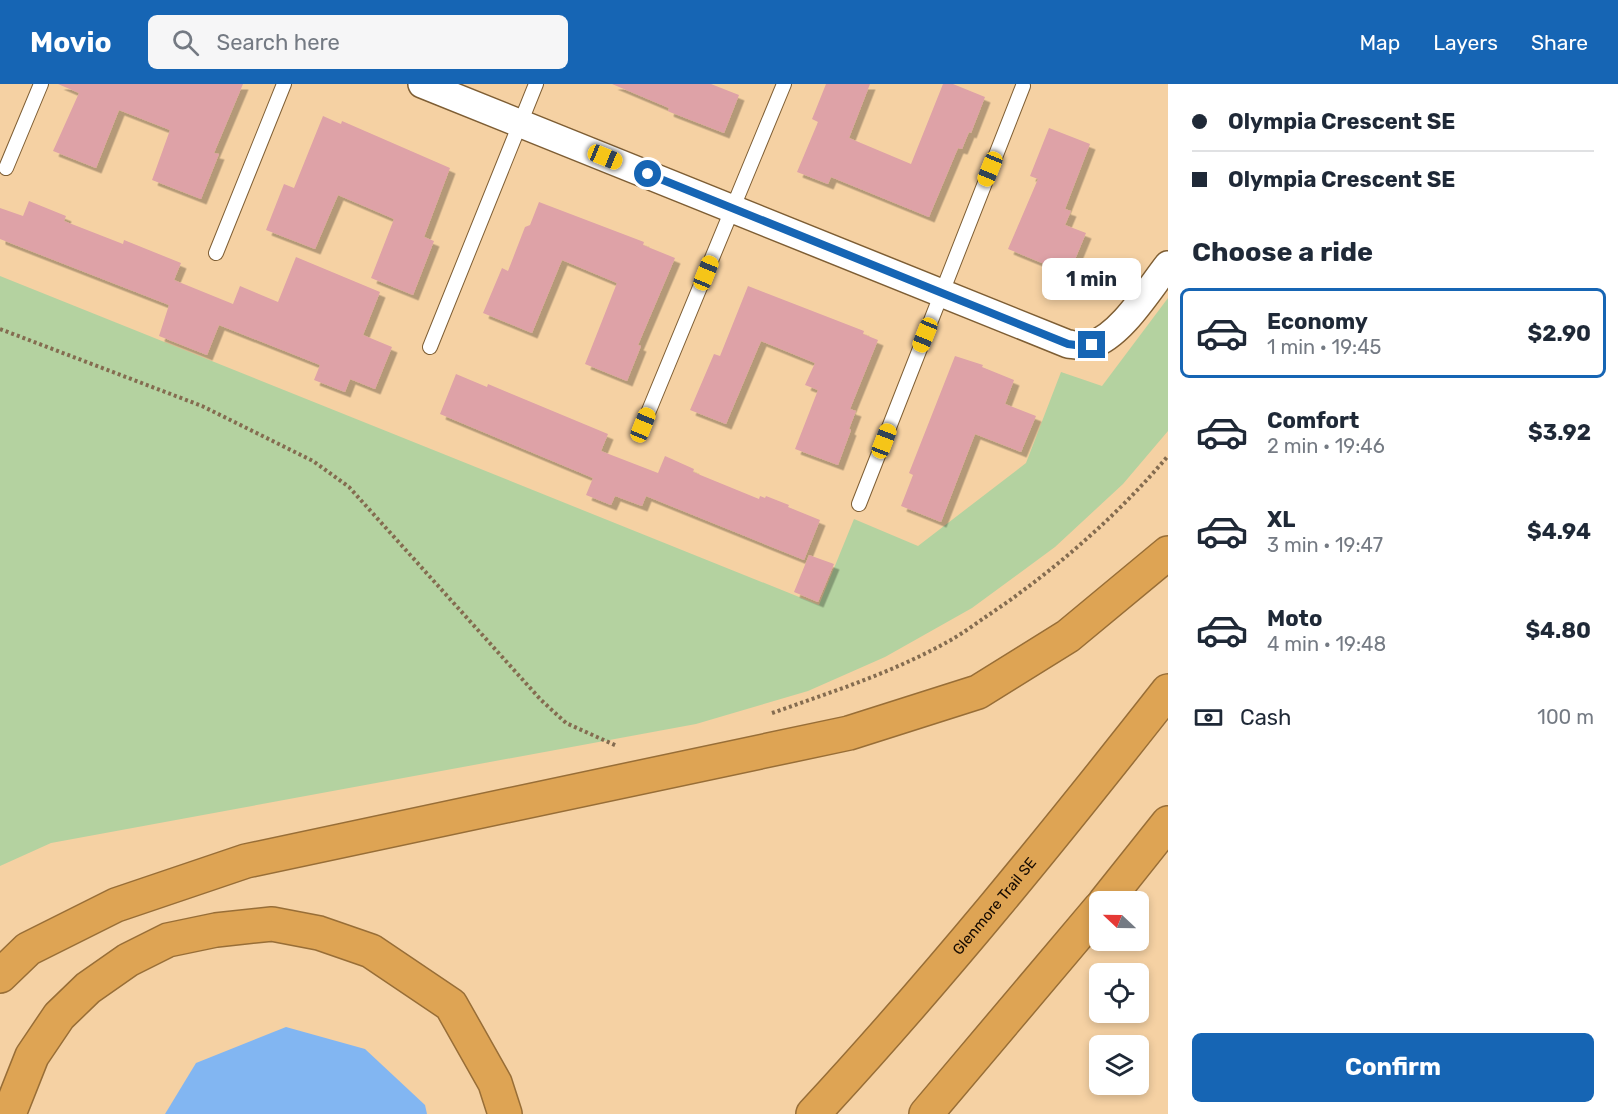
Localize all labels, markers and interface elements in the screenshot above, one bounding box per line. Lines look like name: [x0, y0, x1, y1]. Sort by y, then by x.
search box: [148, 15, 568, 69]
text: Movio: [30, 26, 112, 59]
icon: search: [169, 26, 202, 59]
text: Search here: [217, 29, 340, 56]
text: Map: [1359, 30, 1400, 55]
text: Layers: [1433, 30, 1498, 55]
text: Share: [1531, 30, 1588, 55]
text: Olympia Crescent SE: [1228, 108, 1455, 135]
car: [585, 142, 625, 172]
car: [975, 149, 1005, 189]
route start: [634, 160, 661, 187]
text: Olympia Crescent SE: [1228, 166, 1455, 193]
text: Choose a ride: [1192, 236, 1373, 268]
car: [691, 253, 721, 293]
callout: 1 min: [1042, 258, 1142, 300]
text: 1 min: [1066, 267, 1117, 291]
icon: car: [1195, 306, 1249, 360]
text: Economy: [1267, 308, 1368, 335]
car: [910, 315, 940, 355]
text: $2.90: [1528, 320, 1591, 347]
route end: [1078, 331, 1105, 358]
text: 1 min · 19:45: [1267, 335, 1381, 359]
car: [628, 405, 658, 445]
icon: car: [1195, 405, 1249, 459]
text: Comfort: [1267, 407, 1359, 434]
text: $3.92: [1528, 419, 1591, 446]
car: [869, 421, 899, 461]
text: 2 min · 19:46: [1267, 434, 1385, 458]
icon: car: [1195, 504, 1249, 558]
text: XL: [1267, 506, 1295, 533]
text: $4.94: [1527, 518, 1591, 545]
text: 3 min · 19:47: [1267, 533, 1383, 557]
icon: car: [1195, 603, 1249, 657]
text: Moto: [1267, 605, 1322, 632]
text: $4.80: [1525, 617, 1591, 644]
text: 4 min · 19:48: [1267, 632, 1386, 656]
icon: cash: [1192, 701, 1225, 734]
text: Cash: [1240, 704, 1291, 731]
text: 100 m: [1537, 705, 1594, 729]
street label: Glenmore Trail SE: [949, 854, 1040, 959]
north arrow: [1089, 891, 1149, 951]
map controls: [1089, 891, 1149, 1095]
button: locate: [1089, 963, 1149, 1023]
button: Confirm: [1192, 1033, 1594, 1102]
button: layers: [1089, 1035, 1149, 1095]

